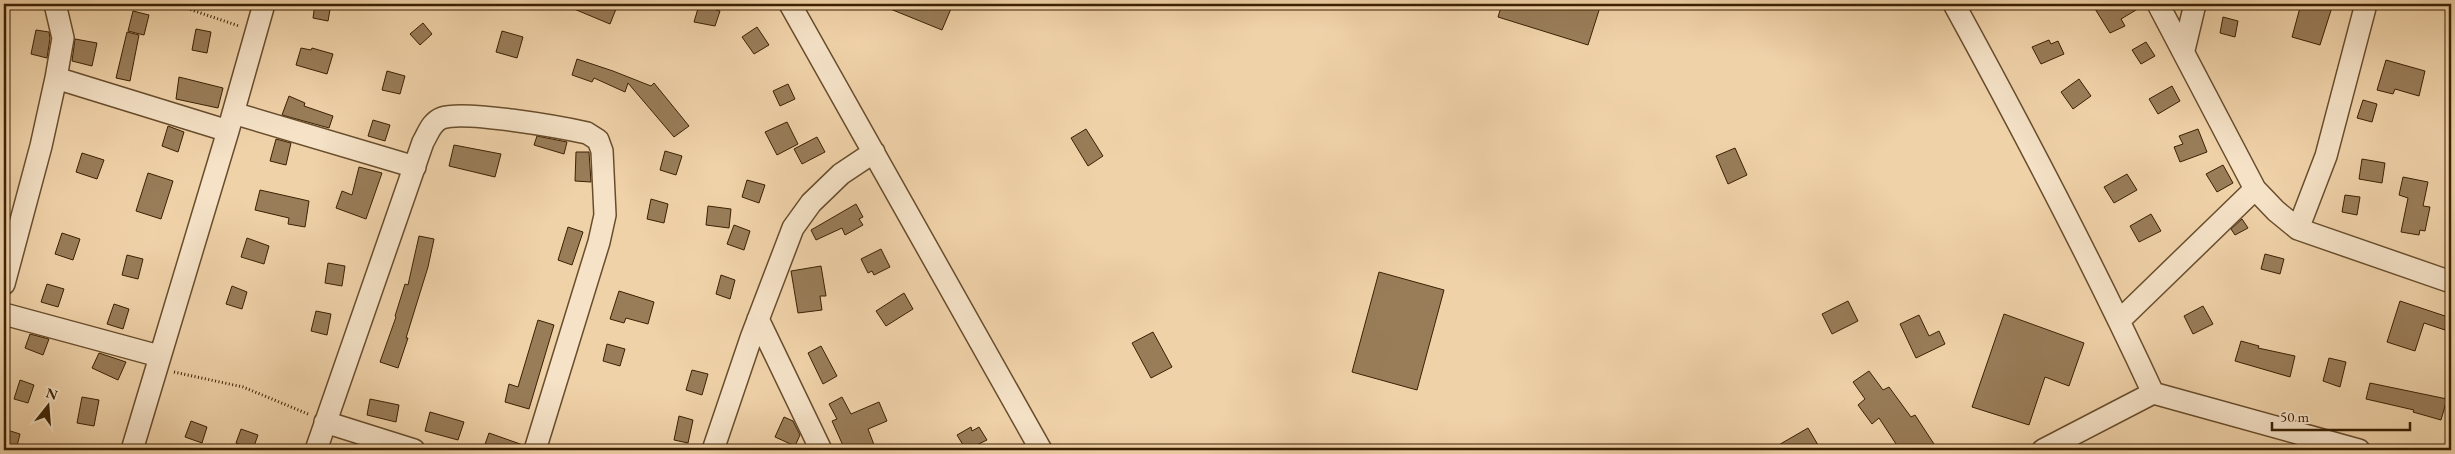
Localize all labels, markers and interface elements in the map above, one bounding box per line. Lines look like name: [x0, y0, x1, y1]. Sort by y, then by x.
north arrow: [22, 382, 72, 432]
text: N: [44, 383, 60, 404]
scale bar: [2272, 399, 2410, 431]
text: 50 m: [2280, 407, 2309, 426]

